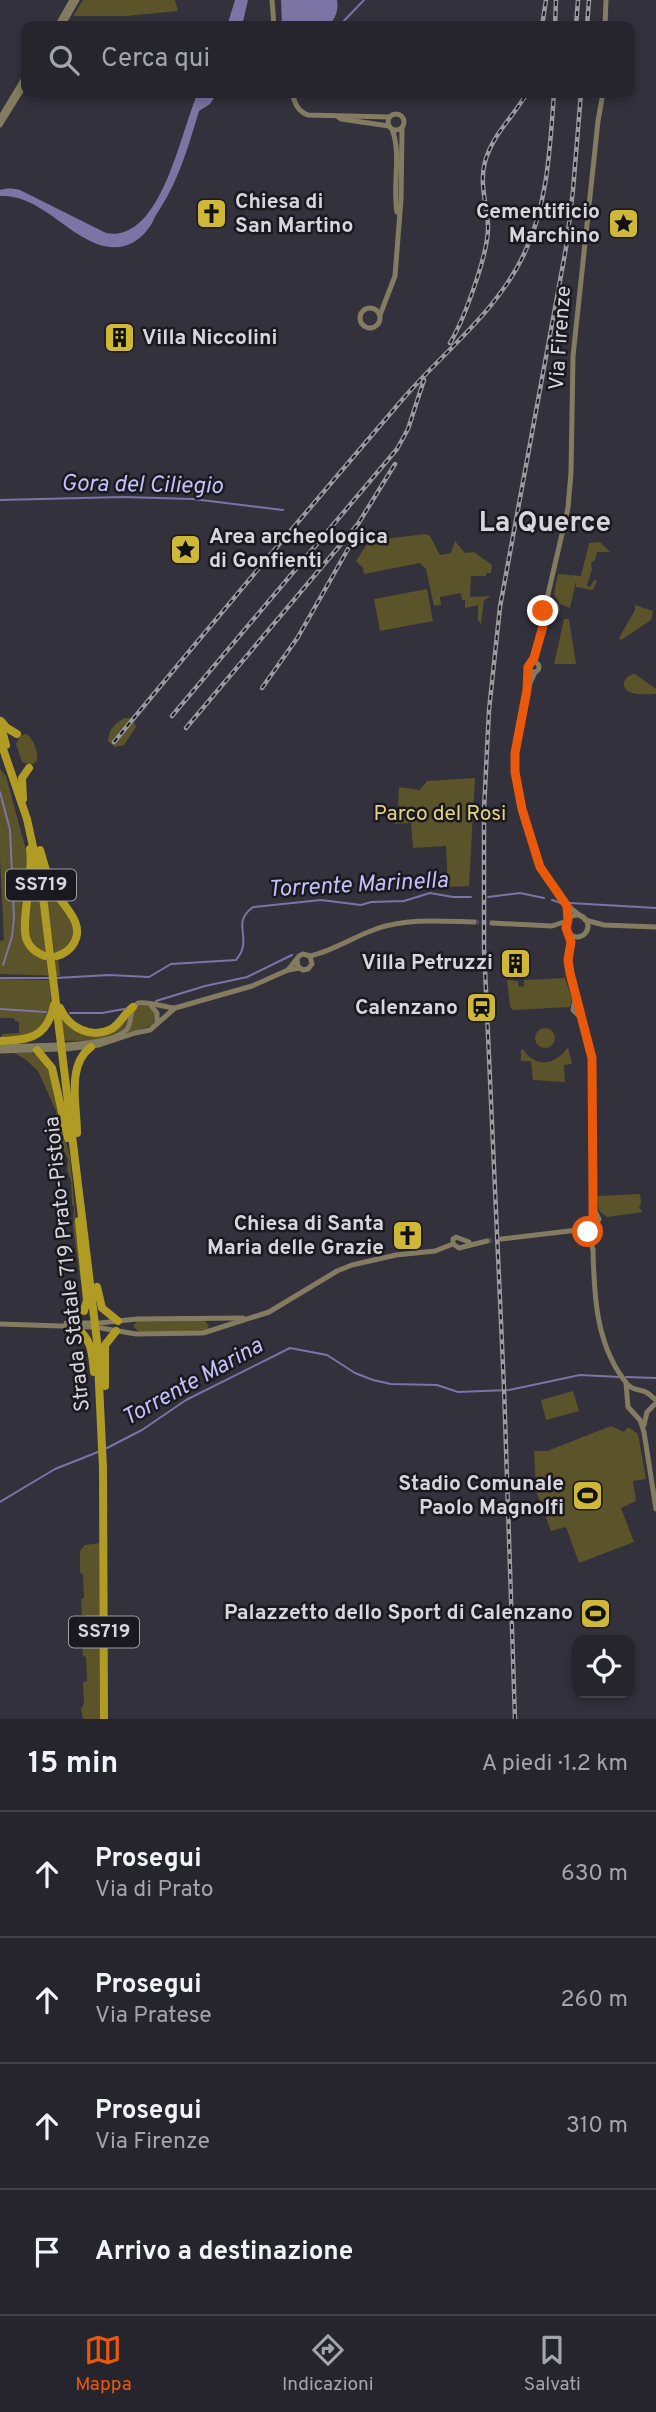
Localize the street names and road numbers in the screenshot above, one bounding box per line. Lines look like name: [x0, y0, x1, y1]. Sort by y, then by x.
street label: Via Firenze: [544, 285, 578, 391]
road number: SS719: [6, 870, 76, 900]
street label: Strada Statale 719 Prato-Pistoia: [39, 1115, 97, 1413]
road number: SS719: [69, 1616, 139, 1648]

